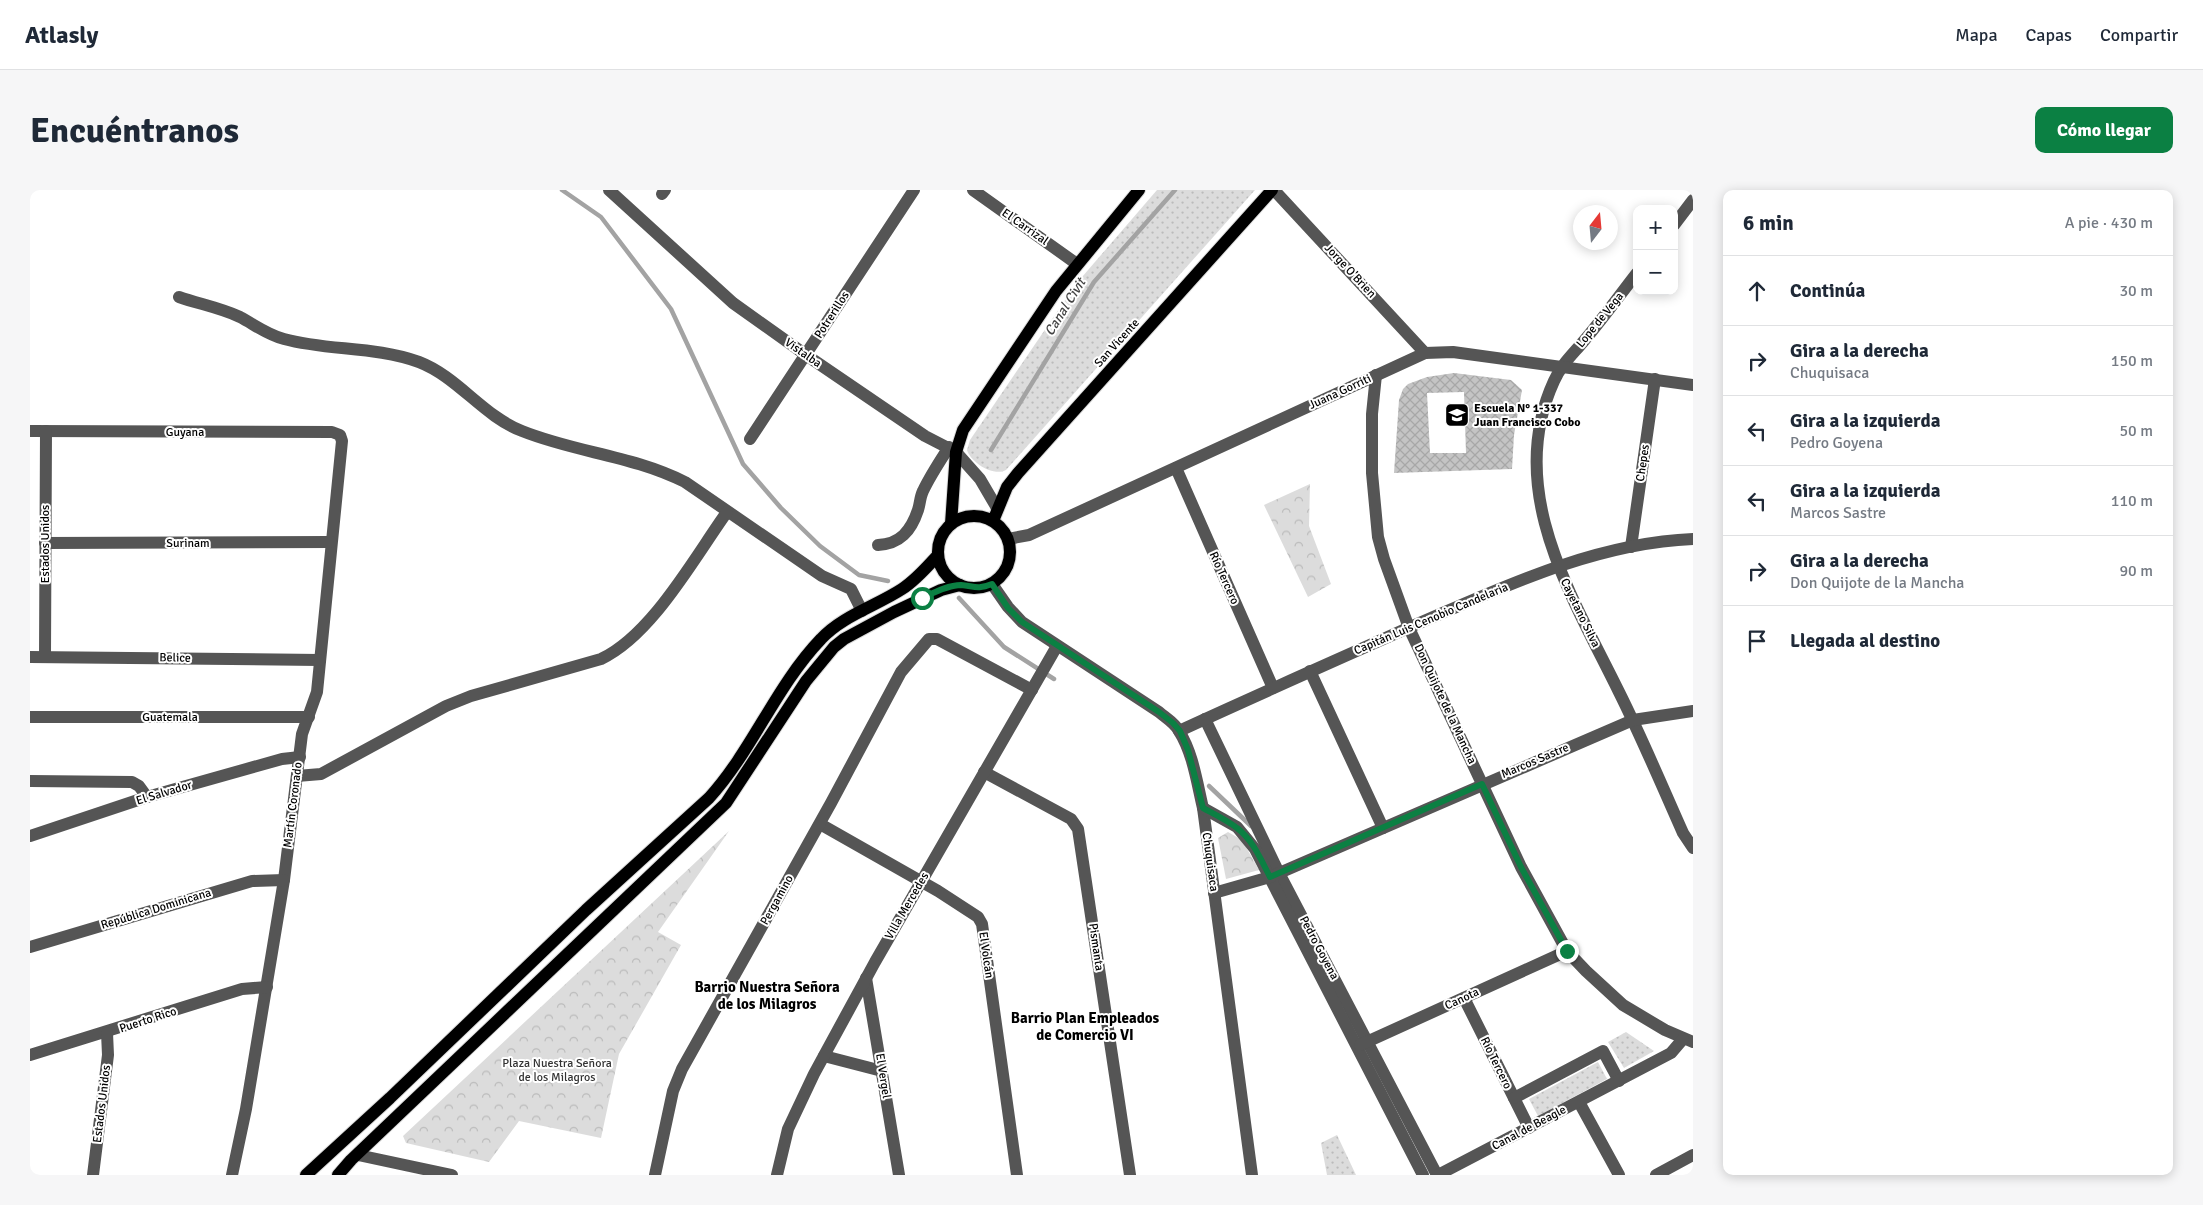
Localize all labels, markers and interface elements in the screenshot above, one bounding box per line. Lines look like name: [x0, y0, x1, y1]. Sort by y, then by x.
text: Atlasly: [25, 20, 98, 50]
text: Mapa: [1955, 24, 1998, 46]
text: Capas: [2026, 24, 2072, 46]
text: Compartir: [2100, 24, 2178, 46]
button: Cómo llegar: [2035, 107, 2173, 153]
text: Encuéntranos: [30, 109, 239, 152]
north arrow: [1573, 205, 1618, 250]
map controls: [1633, 205, 1678, 295]
button: +: [1633, 205, 1678, 250]
street label: El Carrizal: [999, 206, 1052, 249]
text: 6 min: [1743, 210, 1794, 236]
text: A pie · 430 m: [2065, 213, 2153, 233]
street label: Jorge O'Brien: [1321, 241, 1379, 301]
button: −: [1633, 250, 1678, 295]
water label: Canal Civit: [1041, 273, 1090, 339]
icon: ahead: [1743, 277, 1771, 305]
text: Continúa: [1790, 279, 1865, 303]
text: 30 m: [2119, 281, 2153, 301]
street label: Potrerillos: [811, 289, 853, 341]
street label: Lope de Vega: [1573, 289, 1627, 351]
street label: San Vicente: [1091, 316, 1143, 370]
street label: Vistalba: [782, 335, 824, 371]
text: Gira a la derecha: [1790, 339, 1929, 363]
icon: right: [1743, 347, 1771, 375]
text: 150 m: [2111, 351, 2153, 371]
text: Chuquisaca: [1790, 363, 1869, 383]
street label: Juana Gorriti: [1306, 371, 1374, 413]
place label: Escuela N° 1-337 Juan Francisco Cobo: [1474, 401, 1581, 430]
school or university icon: Escuela N° 1-337 Juan Francisco Cobo: [1444, 402, 1470, 428]
text: Gira a la izquierda: [1790, 409, 1940, 433]
icon: left: [1743, 417, 1771, 445]
text: 50 m: [2119, 421, 2153, 441]
street label: Guyana: [166, 425, 204, 440]
text: Pedro Goyena: [1790, 433, 1883, 453]
street label: Chepes: [1633, 443, 1653, 483]
text: Gira a la izquierda: [1790, 479, 1940, 503]
icon: left: [1743, 487, 1771, 515]
text: 110 m: [2111, 491, 2153, 511]
text: Marcos Sastre: [1790, 503, 1886, 523]
street label: Estados Unidos: [38, 505, 53, 583]
street label: Surinam: [166, 536, 210, 551]
street label: Río Tercero: [1206, 549, 1242, 607]
text: Gira a la derecha: [1790, 549, 1929, 573]
icon: right: [1743, 557, 1771, 585]
text: 90 m: [2119, 561, 2153, 581]
text: Don Quijote de la Mancha: [1790, 573, 1964, 593]
street label: Cayetano Silva: [1557, 576, 1603, 650]
street label: Capitán Luis Cenobio Candelaria: [1352, 580, 1510, 658]
route start: [911, 587, 934, 610]
icon: arrive: [1743, 627, 1771, 655]
text: Llegada al destino: [1790, 629, 1940, 653]
street label: Don Quijote de la Mancha: [1411, 642, 1479, 766]
street label: Belice: [159, 650, 191, 666]
street label: Guatemala: [142, 710, 198, 725]
street label: Marcos Sastre: [1499, 740, 1571, 782]
street label: Martín Coronado: [280, 761, 306, 849]
street label: El Salvador: [134, 777, 194, 809]
street label: Chuquisaca: [1198, 831, 1222, 893]
street label: Villa Mercedes: [882, 870, 932, 942]
street label: Pergamino: [757, 872, 797, 928]
street label: República Dominicana: [99, 885, 213, 933]
street label: Pedro Goyena: [1296, 914, 1342, 982]
street label: Pismanta: [1085, 922, 1107, 972]
street label: El Volcán: [975, 931, 997, 979]
route end: [1556, 940, 1579, 963]
district label: Barrio Nuestra Señora de los Milagros: [694, 978, 840, 1013]
street label: Canota: [1442, 985, 1482, 1013]
street label: Puerto Rico: [118, 1004, 178, 1036]
district label: Barrio Plan Empleados de Comercio VI: [1011, 1009, 1160, 1044]
street label: Río Tercero: [1477, 1034, 1515, 1092]
street label: El Vergel: [872, 1052, 894, 1100]
park label: Plaza Nuestra Señora de los Milagros: [502, 1056, 612, 1085]
street label: Estados Unidos: [90, 1064, 114, 1144]
street label: Canal de Beagle: [1489, 1102, 1569, 1154]

